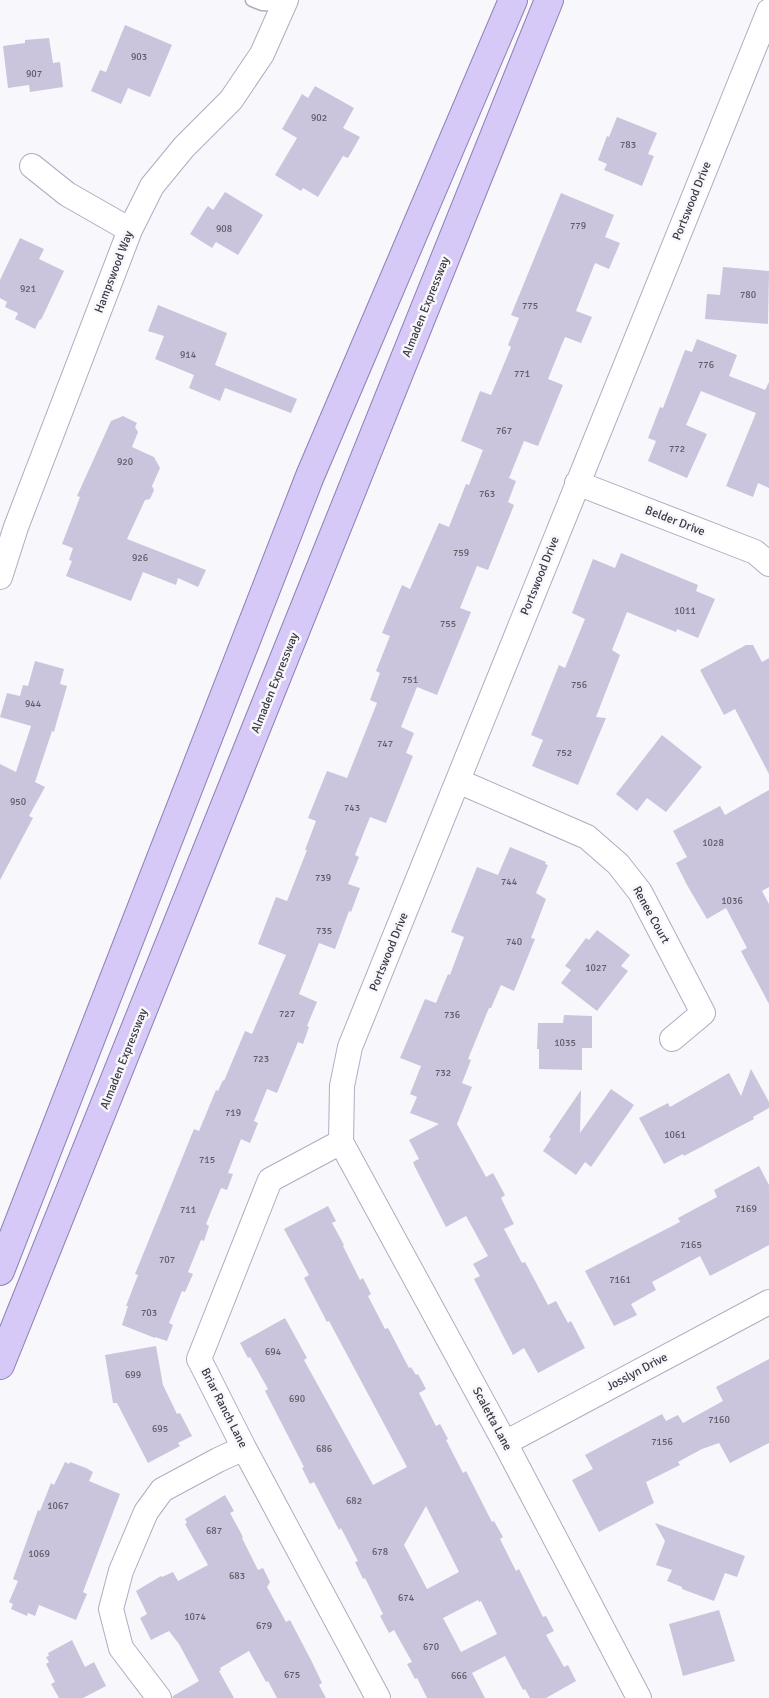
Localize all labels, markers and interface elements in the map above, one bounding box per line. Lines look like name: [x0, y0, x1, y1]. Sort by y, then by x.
house number: 903: [131, 51, 147, 63]
house number: 907: [26, 68, 42, 80]
house number: 902: [311, 112, 327, 124]
house number: 783: [620, 139, 636, 151]
street label: Portswood Drive: [669, 159, 715, 243]
house number: 779: [570, 220, 586, 232]
house number: 908: [216, 223, 232, 235]
street label: Hampswood Way: [91, 229, 137, 315]
street label: Almaden Expressway: [399, 254, 453, 360]
house number: 921: [20, 283, 36, 295]
house number: 780: [740, 289, 756, 301]
house number: 775: [522, 300, 538, 312]
house number: 914: [180, 349, 197, 361]
house number: 776: [698, 359, 714, 371]
house number: 771: [514, 368, 530, 380]
house number: 767: [496, 425, 512, 437]
house number: 772: [669, 443, 685, 455]
house number: 920: [117, 456, 133, 468]
house number: 763: [479, 488, 495, 500]
street label: Belder Drive: [643, 503, 707, 539]
street label: Portswood Drive: [517, 534, 563, 618]
house number: 759: [453, 547, 469, 559]
house number: 926: [132, 552, 148, 564]
house number: 1011: [674, 605, 696, 617]
house number: 755: [440, 618, 456, 630]
street label: Almaden Expressway: [248, 630, 302, 736]
house number: 751: [402, 674, 418, 686]
house number: 756: [571, 679, 587, 691]
house number: 944: [25, 698, 42, 710]
house number: 747: [377, 738, 393, 750]
house number: 752: [556, 747, 572, 759]
house number: 950: [10, 796, 26, 808]
house number: 743: [344, 802, 360, 814]
house number: 1028: [702, 837, 724, 849]
house number: 739: [315, 872, 331, 884]
house number: 744: [501, 876, 518, 888]
street label: Renee Court: [629, 884, 673, 946]
house number: 1036: [721, 895, 743, 907]
street label: Portswood Drive: [366, 910, 412, 994]
house number: 735: [316, 925, 332, 937]
house number: 740: [506, 936, 522, 948]
house number: 1027: [585, 962, 607, 974]
street label: Almaden Expressway: [97, 1006, 151, 1112]
house number: 727: [279, 1008, 295, 1020]
house number: 736: [444, 1009, 460, 1021]
house number: 1035: [554, 1037, 576, 1049]
house number: 723: [253, 1053, 269, 1065]
house number: 732: [435, 1067, 451, 1079]
house number: 719: [225, 1107, 241, 1119]
house number: 1061: [664, 1129, 686, 1141]
house number: 715: [199, 1154, 215, 1166]
house number: 7169: [735, 1203, 757, 1215]
house number: 711: [180, 1204, 196, 1216]
house number: 7165: [680, 1239, 702, 1251]
house number: 707: [159, 1254, 175, 1266]
house number: 7161: [609, 1274, 631, 1286]
house number: 703: [141, 1307, 157, 1319]
house number: 694: [265, 1346, 282, 1358]
street label: Josslyn Drive: [604, 1350, 670, 1394]
street label: Briar Ranch Lane: [197, 1366, 251, 1450]
house number: 699: [125, 1369, 141, 1381]
street label: Scaletta Lane: [469, 1385, 515, 1453]
house number: 690: [289, 1393, 305, 1405]
house number: 7160: [708, 1414, 730, 1426]
house number: 695: [152, 1423, 168, 1435]
house number: 7156: [651, 1436, 673, 1448]
house number: 686: [316, 1443, 332, 1455]
house number: 682: [346, 1495, 362, 1507]
house number: 1067: [47, 1500, 69, 1512]
house number: 687: [206, 1525, 222, 1537]
house number: 678: [372, 1546, 388, 1558]
house number: 1069: [28, 1548, 50, 1560]
house number: 683: [229, 1570, 245, 1582]
house number: 674: [398, 1592, 415, 1604]
house number: 1074: [184, 1611, 206, 1623]
house number: 679: [256, 1620, 272, 1632]
house number: 670: [423, 1641, 439, 1653]
house number: 675: [284, 1669, 300, 1681]
house number: 666: [451, 1670, 467, 1682]

